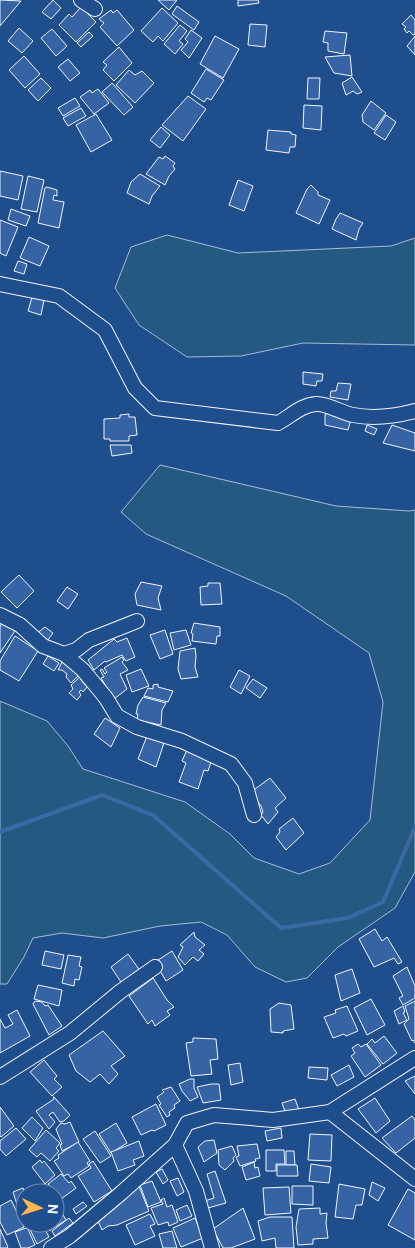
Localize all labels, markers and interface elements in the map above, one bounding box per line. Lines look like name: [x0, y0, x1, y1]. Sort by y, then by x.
north arrow: [15, 1183, 65, 1233]
text: N: [45, 1203, 61, 1214]

